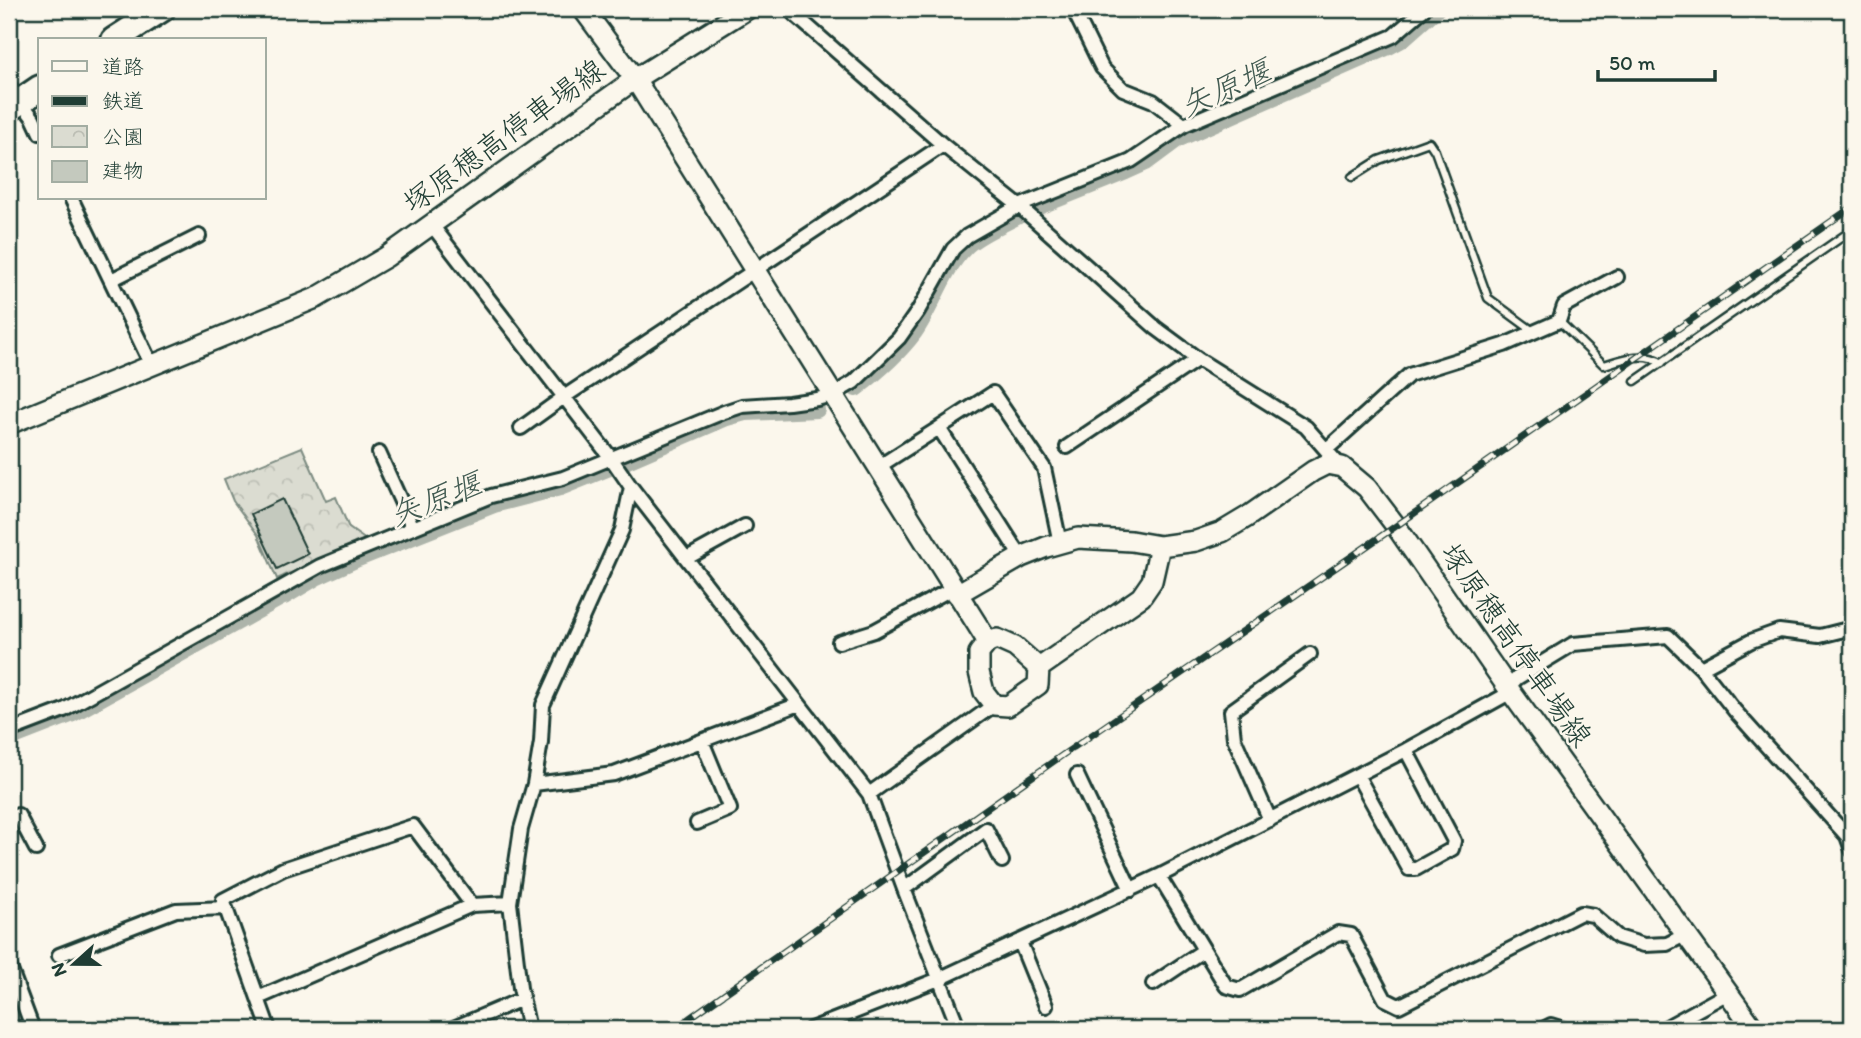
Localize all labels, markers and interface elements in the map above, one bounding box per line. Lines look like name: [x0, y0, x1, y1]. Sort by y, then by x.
legend: [38, 38, 266, 200]
scale bar: [1598, 38, 1716, 82]
street label: 塚原穂高停車場線: [396, 50, 612, 221]
water label: 矢原堰: [1173, 50, 1279, 125]
text: 50 m: [1609, 50, 1656, 75]
text: 道路: [102, 54, 144, 79]
text: 鉄道: [102, 88, 144, 113]
text: 公園: [102, 124, 144, 149]
text: 建物: [102, 158, 144, 183]
water label: 矢原堰: [383, 463, 489, 534]
street label: 塚原穂高停車場線: [1432, 536, 1600, 754]
north arrow: [38, 930, 108, 1000]
text: N: [46, 960, 72, 980]

